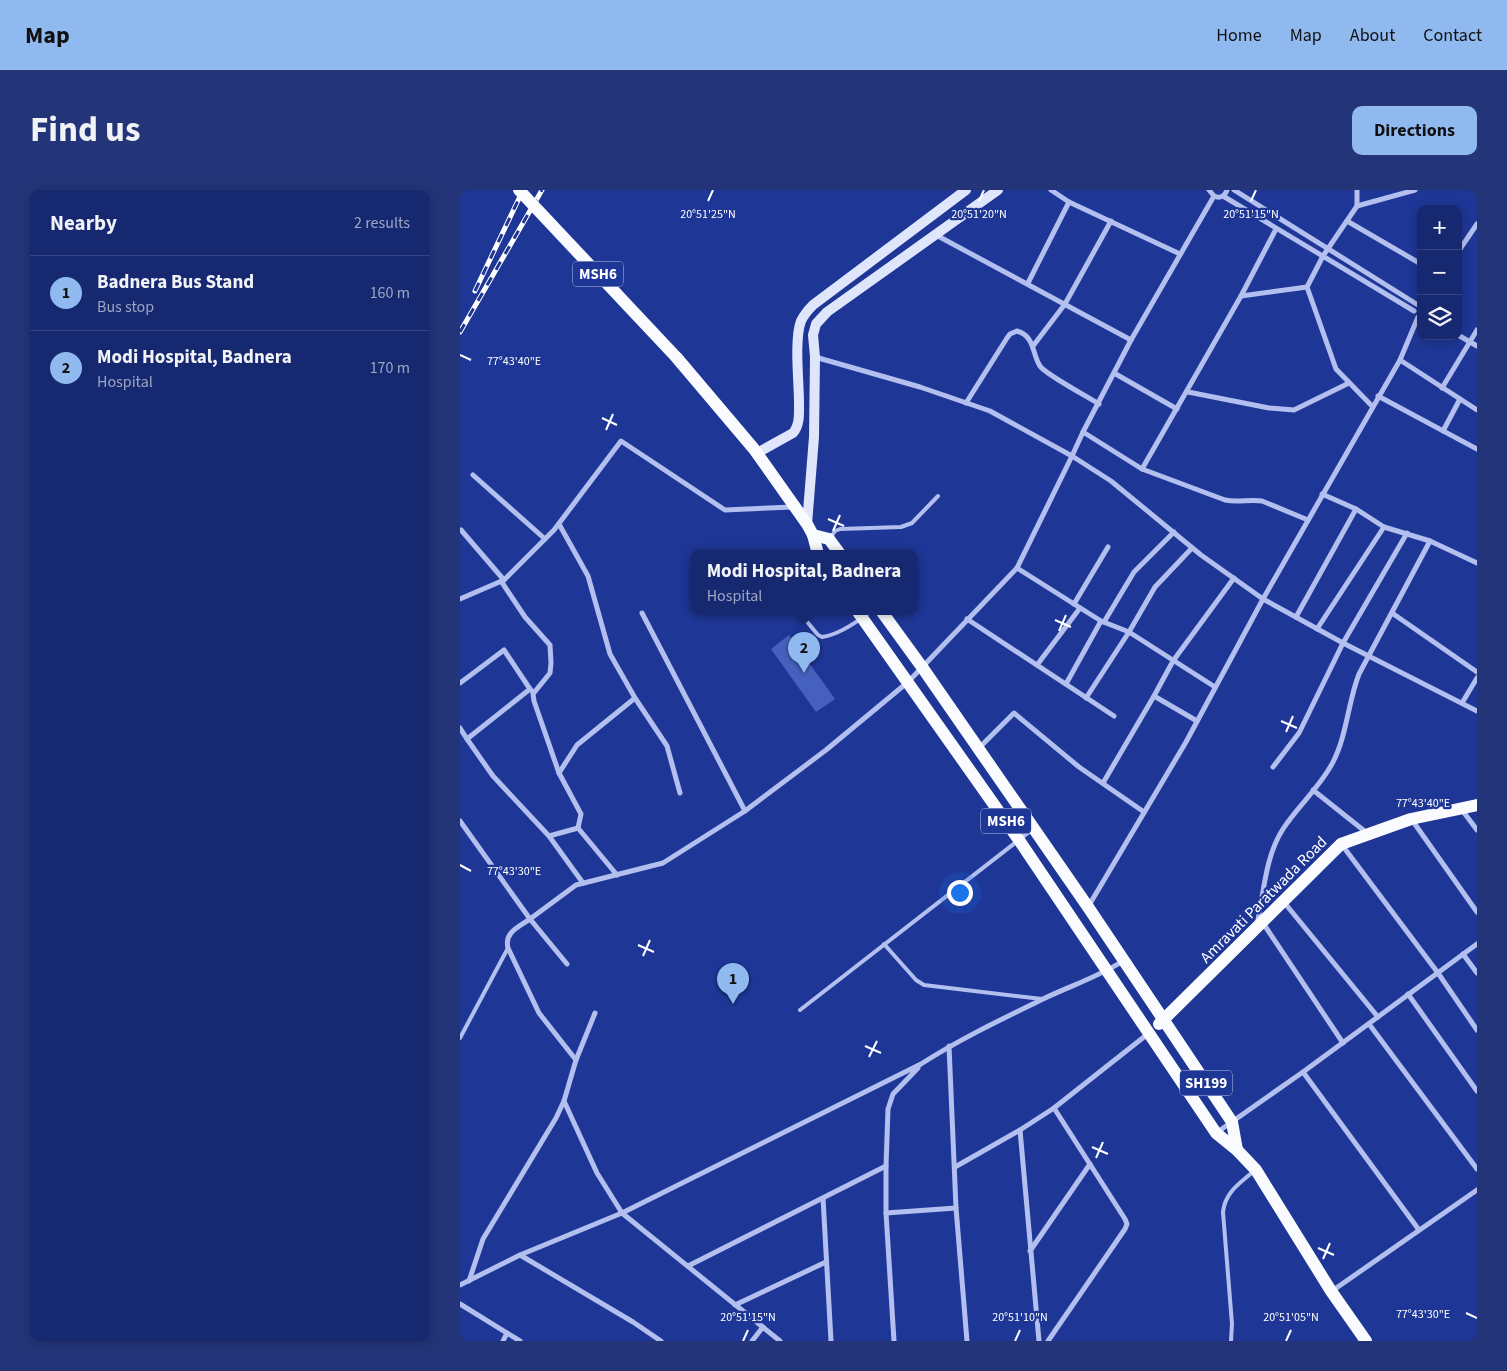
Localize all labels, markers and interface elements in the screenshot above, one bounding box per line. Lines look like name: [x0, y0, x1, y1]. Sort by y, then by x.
text: Map: [25, 18, 70, 53]
text: Home: [1216, 23, 1262, 48]
text: Map: [1290, 23, 1322, 48]
text: About: [1350, 23, 1395, 48]
text: Contact: [1423, 23, 1482, 48]
text: Find us: [30, 105, 140, 155]
button: Directions: [1352, 106, 1477, 155]
map controls: [1417, 205, 1462, 340]
button: +: [1417, 205, 1462, 250]
text: 20°51'25"N: [680, 206, 736, 223]
text: 20°51'20"N: [951, 206, 1007, 223]
text: 20°51'15"N: [1223, 206, 1279, 223]
text: Nearby: [50, 208, 117, 238]
text: 2 results: [354, 212, 410, 234]
button: −: [1417, 250, 1462, 295]
road number: MSH6: [573, 262, 623, 286]
text: Badnera Bus Stand: [97, 269, 254, 296]
text: 1: [62, 282, 70, 304]
text: 160 m: [370, 282, 410, 304]
button: layers: [1417, 295, 1462, 340]
text: Bus stop: [97, 296, 154, 318]
text: Modi Hospital, Badnera: [97, 344, 292, 371]
text: 77°43'40"E: [487, 353, 541, 370]
text: 2: [62, 357, 70, 379]
text: 170 m: [370, 357, 410, 379]
text: Hospital: [97, 371, 153, 393]
popup: [690, 550, 918, 615]
text: Modi Hospital, Badnera: [707, 558, 901, 585]
text: Hospital: [707, 585, 762, 607]
pin: 2: [788, 632, 820, 673]
text: 77°43'40"E: [1396, 795, 1450, 812]
road number: MSH6: [981, 808, 1031, 834]
street label: Amravati Paratwada Road: [1195, 831, 1332, 968]
text: 77°43'30"E: [487, 863, 541, 880]
your location: [947, 880, 973, 906]
pin: 1: [717, 963, 749, 1004]
road number: SH199: [1180, 1070, 1232, 1096]
text: 77°43'30"E: [1396, 1306, 1450, 1323]
text: 20°51'15"N: [720, 1309, 776, 1326]
text: 20°51'10"N: [992, 1309, 1048, 1326]
text: 20°51'05"N: [1263, 1309, 1319, 1326]

